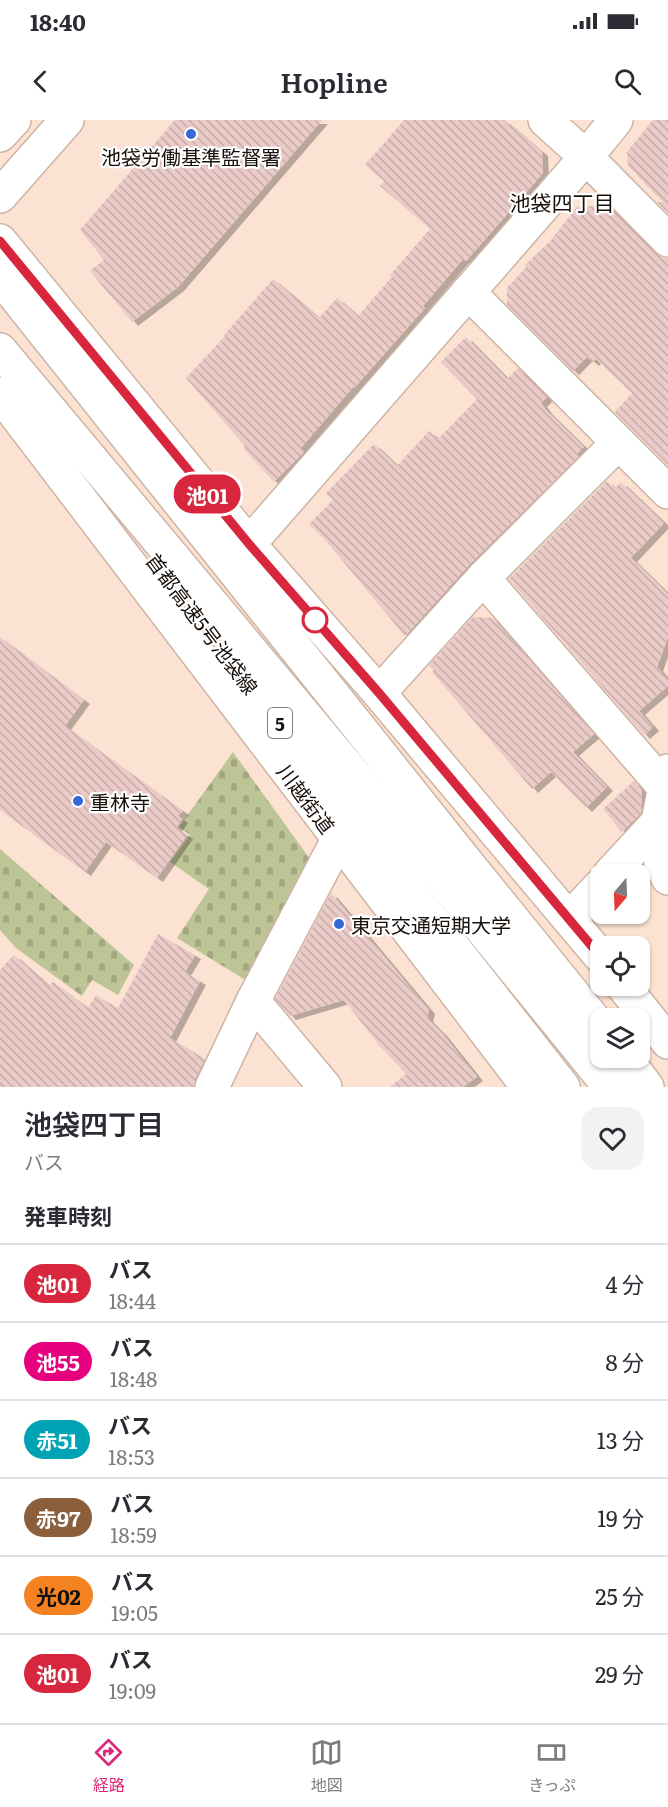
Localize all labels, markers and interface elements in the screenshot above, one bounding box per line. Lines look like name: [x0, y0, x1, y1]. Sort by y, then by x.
text: 18:40: [30, 5, 86, 38]
text: Hopline: [280, 61, 388, 101]
icon: back: [24, 65, 57, 98]
icon: search: [611, 65, 644, 98]
marker: 池袋労働基準監督署: [184, 127, 198, 141]
place label: 池袋労働基準監督署: [101, 141, 281, 171]
district label: 池袋四丁目: [510, 186, 615, 217]
line badge: 池01: [172, 474, 242, 514]
text: 池01: [186, 479, 228, 510]
street label: 首都高速5号池袋線: [140, 546, 266, 700]
unlabelled marker: [302, 607, 328, 633]
road number: 5: [268, 708, 292, 738]
street label: 川越街道: [271, 757, 343, 839]
place label: 重林寺: [90, 786, 150, 816]
marker: 重林寺: [71, 794, 85, 808]
north arrow: [590, 864, 650, 924]
map controls: [590, 864, 650, 1068]
place label: 東京交通短期大学: [351, 909, 511, 939]
marker: 東京交通短期大学: [332, 917, 346, 931]
button: locate: [590, 936, 650, 996]
button: layers: [590, 1008, 650, 1068]
text: 池袋四丁目: [24, 1102, 164, 1144]
button: heart: [581, 1107, 644, 1170]
text: バス: [24, 1146, 64, 1176]
text: 発車時刻: [24, 1199, 112, 1232]
text: バス: [109, 1252, 153, 1285]
text: 4 分: [605, 1267, 644, 1300]
text: 池01: [36, 1268, 79, 1299]
text: 18:44: [109, 1285, 156, 1315]
text: バス: [110, 1330, 154, 1363]
text: 8 分: [605, 1345, 644, 1378]
text: 池55: [36, 1346, 80, 1377]
text: 18:48: [110, 1363, 157, 1393]
text: バス: [108, 1408, 152, 1441]
text: 13 分: [597, 1423, 644, 1456]
text: 赤51: [36, 1424, 78, 1455]
text: 18:53: [108, 1441, 155, 1471]
text: バス: [110, 1486, 154, 1519]
text: 19 分: [597, 1501, 644, 1534]
text: 赤97: [36, 1502, 80, 1533]
text: 18:59: [110, 1519, 157, 1549]
text: バス: [111, 1564, 155, 1597]
text: 25 分: [595, 1579, 644, 1612]
text: 光02: [36, 1580, 81, 1611]
text: 19:05: [111, 1597, 158, 1627]
text: バス: [109, 1642, 153, 1675]
text: 29 分: [595, 1657, 644, 1690]
text: 池01: [36, 1658, 79, 1689]
text: 19:09: [109, 1675, 156, 1705]
tab: 経路: [92, 1736, 125, 1796]
tab: 地図: [310, 1736, 343, 1796]
tab: きっぷ: [528, 1736, 576, 1796]

